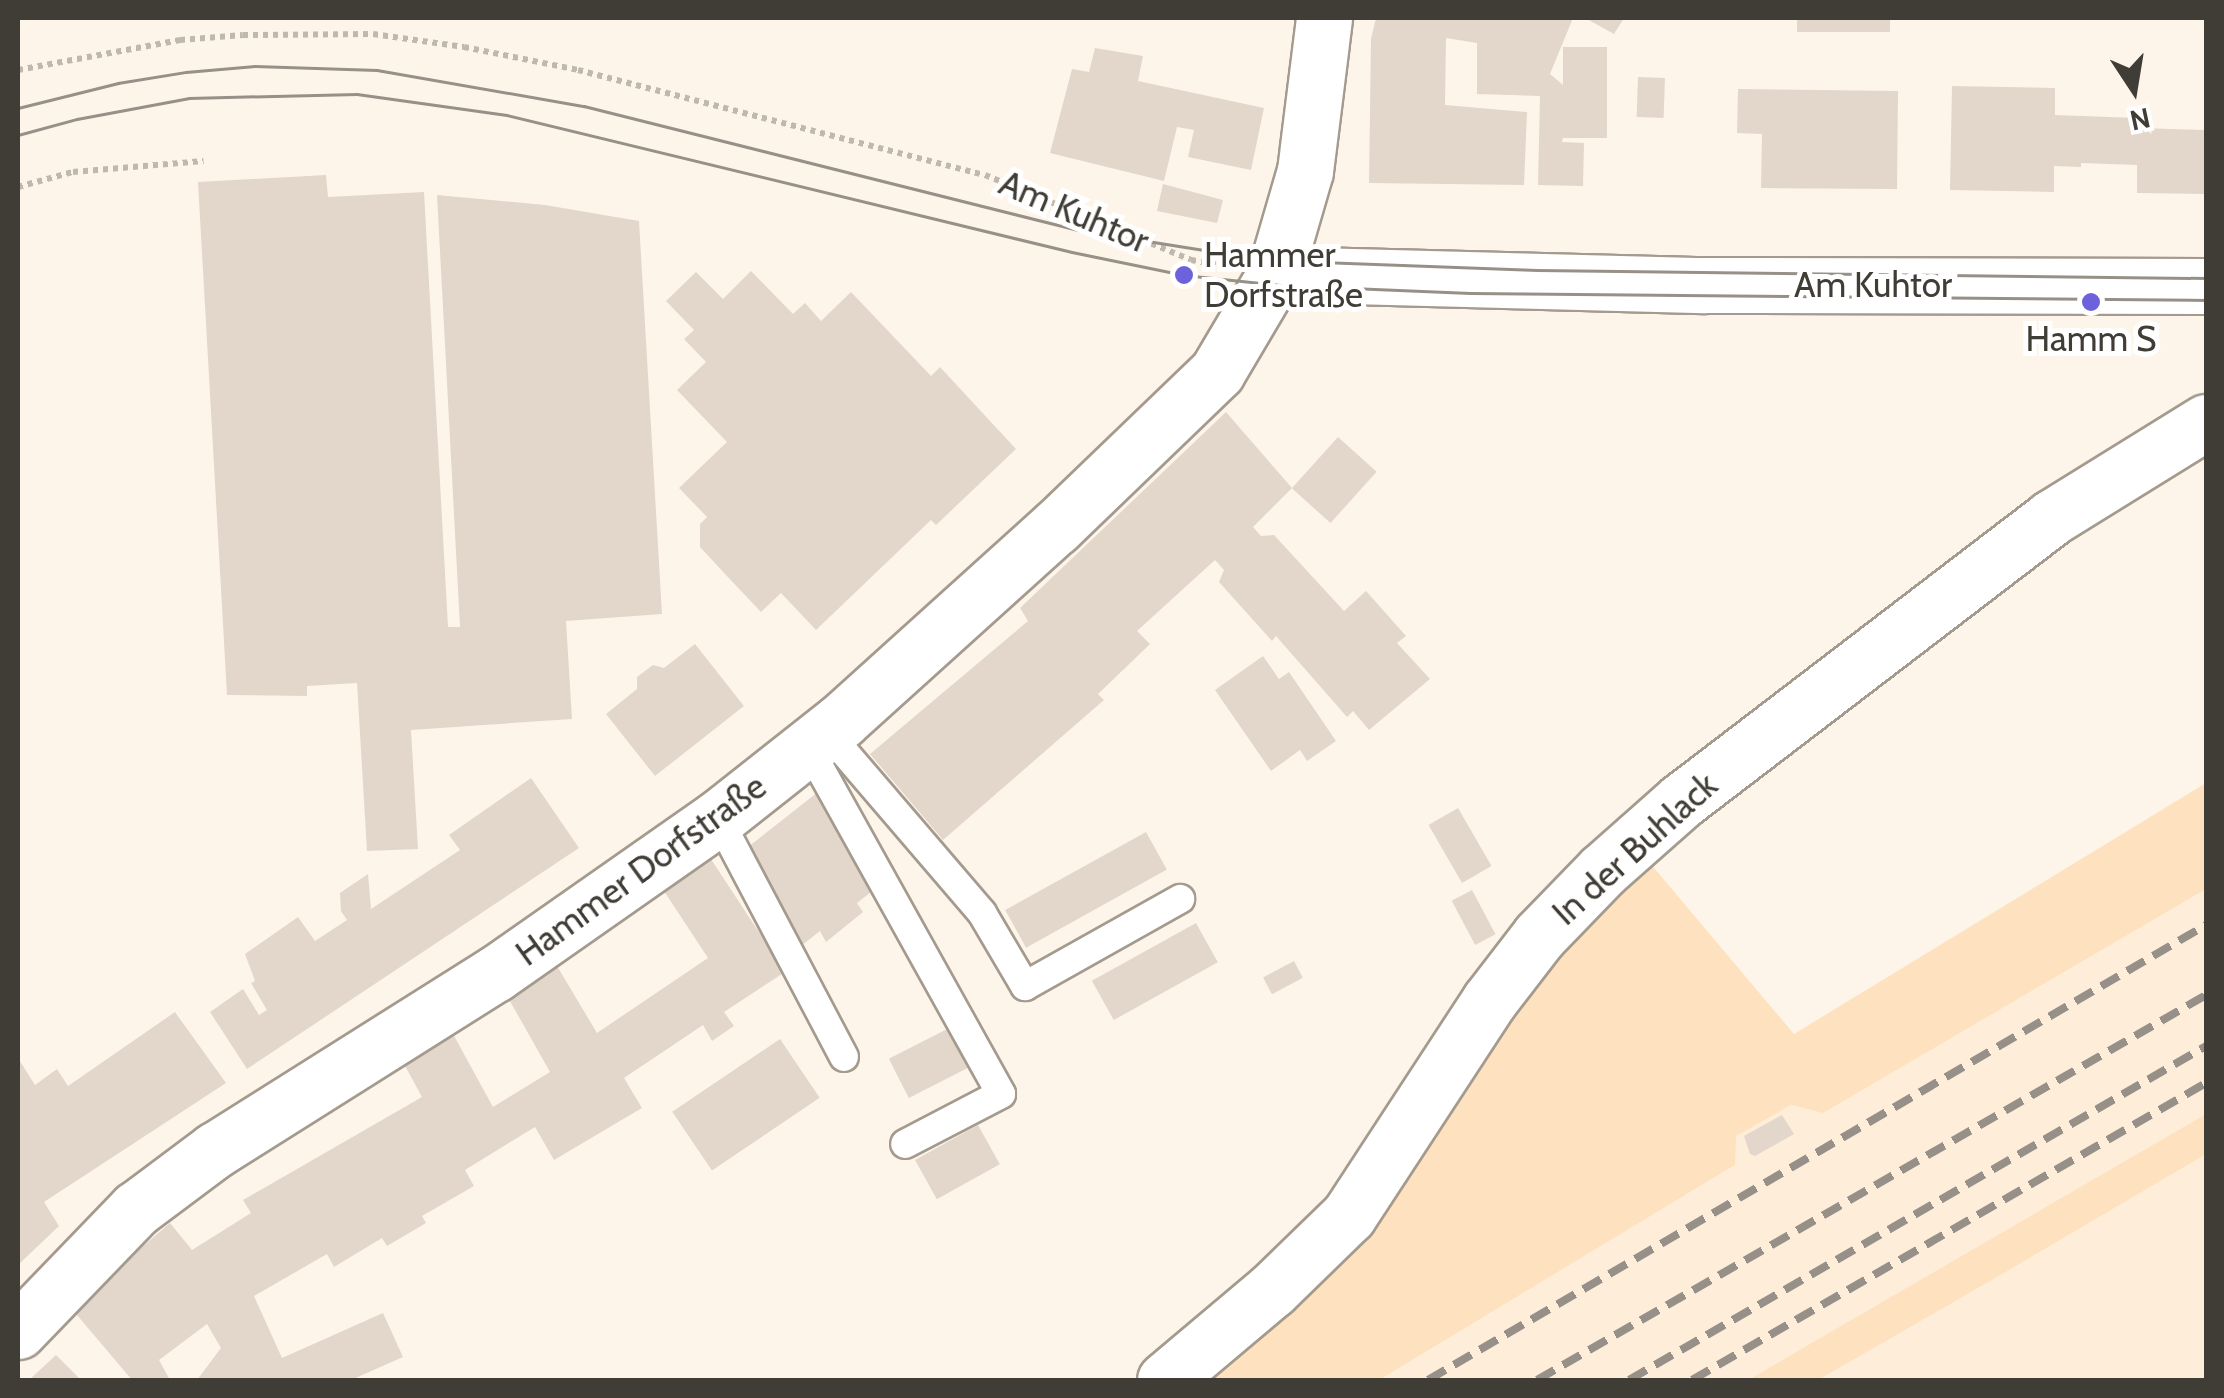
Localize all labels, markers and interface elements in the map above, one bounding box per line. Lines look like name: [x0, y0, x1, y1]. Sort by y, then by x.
north arrow: [2084, 40, 2184, 140]
text: N: [2127, 101, 2153, 138]
street label: Am Kuhtor: [993, 162, 1155, 262]
place label: Hammer Dorfstraße: [1204, 234, 1363, 316]
marker: Hammer Dorfstraße: [1173, 264, 1195, 286]
street label: Am Kuhtor: [1794, 264, 1952, 306]
marker: Hamm S: [2080, 291, 2102, 313]
place label: Hamm S: [2026, 318, 2156, 360]
street label: In der Buhlack: [1544, 764, 1726, 934]
street label: Hammer Dorfstraße: [508, 765, 774, 975]

